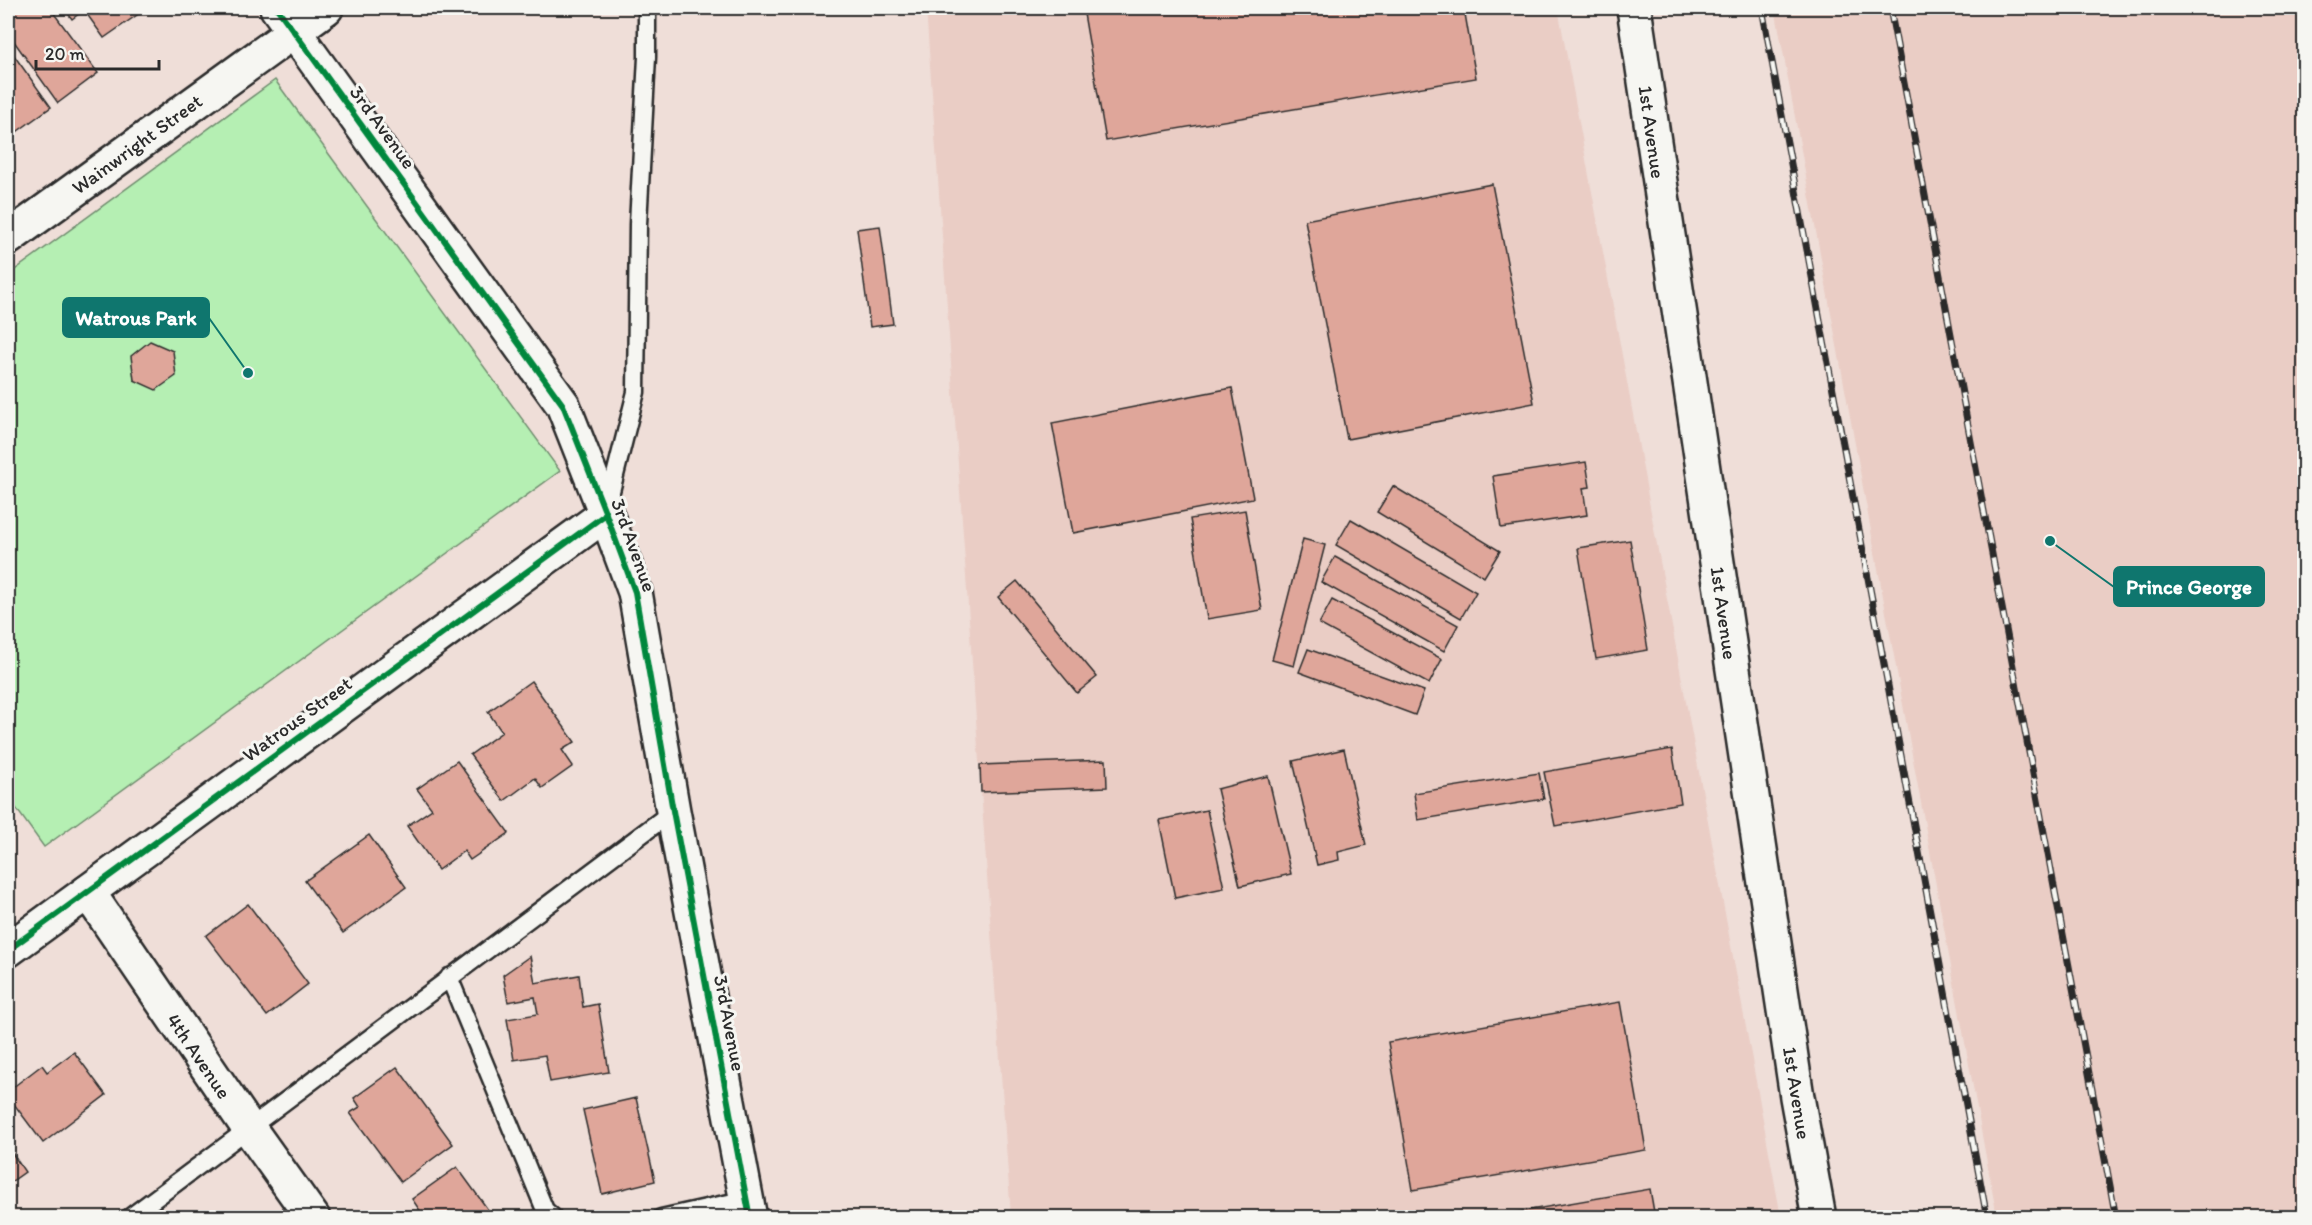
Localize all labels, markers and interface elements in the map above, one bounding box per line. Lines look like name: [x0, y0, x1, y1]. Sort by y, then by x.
scale bar: [36, 33, 159, 71]
text: 20 m: [45, 43, 85, 65]
street label: 3rd Avenue: [345, 81, 421, 173]
street label: 1st Avenue: [1634, 84, 1670, 180]
street label: Wainwright Street: [67, 89, 207, 199]
callout: Watrous Park: [63, 298, 209, 337]
text: Watrous Park: [75, 305, 197, 330]
street label: 3rd Avenue: [606, 495, 662, 595]
street label: 1st Avenue: [1706, 565, 1742, 661]
callout: Prince George: [2114, 567, 2264, 606]
text: Prince George: [2126, 574, 2252, 600]
street label: Watrous Street: [238, 671, 356, 767]
street label: 3rd Avenue: [709, 973, 751, 1073]
street label: 4th Avenue: [162, 1009, 236, 1103]
street label: 1st Avenue: [1778, 1045, 1816, 1141]

